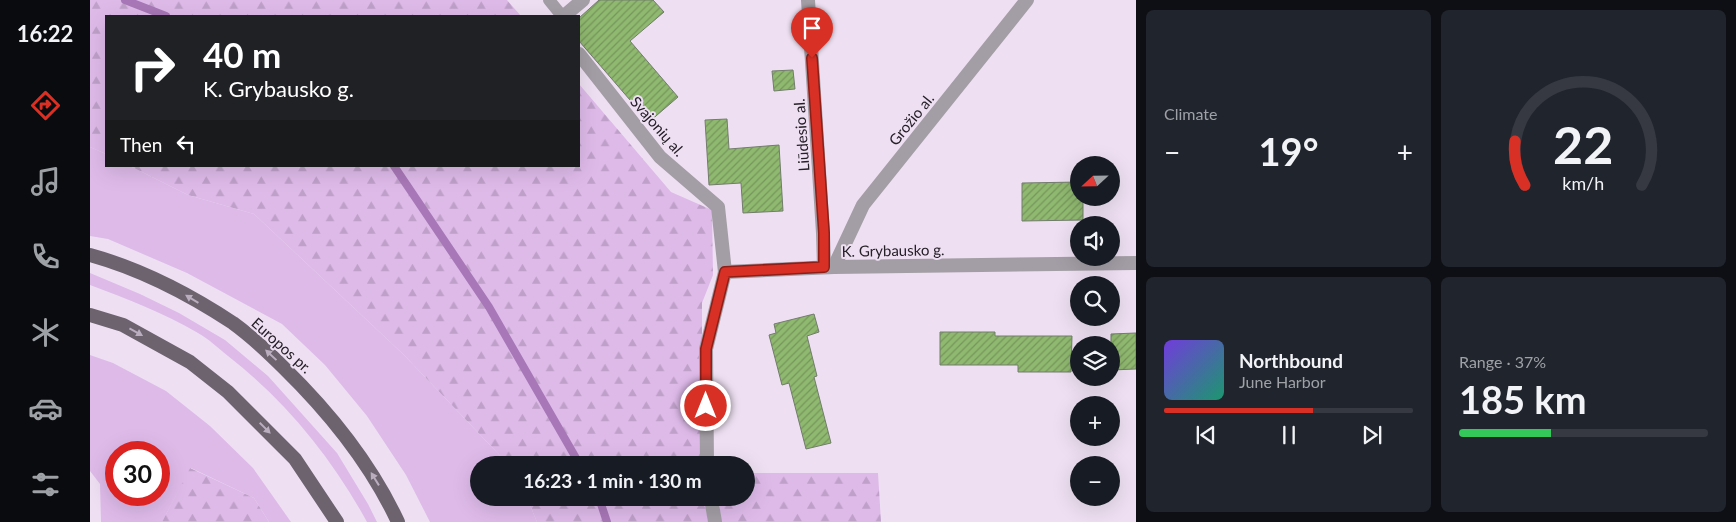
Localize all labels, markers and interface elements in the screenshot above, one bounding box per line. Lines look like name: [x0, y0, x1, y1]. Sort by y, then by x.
pin: [791, 7, 833, 58]
icon: arrive: [798, 14, 826, 42]
text: 16:22: [17, 20, 73, 47]
text: 40 m: [203, 33, 281, 75]
icon: right: [120, 35, 185, 100]
text: K. Grybausko g.: [203, 75, 354, 102]
icon: directions: [28, 88, 63, 123]
street label: Grožio al.: [885, 89, 937, 149]
street label: Svajonių al.: [627, 92, 689, 160]
street label: Liūdesio al.: [789, 98, 813, 172]
text: Climate: [1164, 104, 1217, 123]
text: 22: [1553, 113, 1614, 175]
text: 19°: [1259, 128, 1318, 174]
icon: left: [172, 130, 200, 158]
text: Then: [120, 133, 162, 156]
text: −: [1164, 135, 1180, 169]
text: +: [1397, 135, 1413, 169]
north arrow: [1070, 156, 1120, 206]
map controls: [1070, 156, 1120, 506]
icon: music: [28, 164, 63, 199]
text: km/h: [1563, 172, 1604, 194]
button: sound: [1070, 216, 1120, 266]
icon: phone: [28, 239, 63, 274]
street label: K. Grybausko g.: [841, 240, 945, 260]
button: search: [1070, 276, 1120, 326]
one-way arrow: [185, 295, 198, 304]
street label: Europos pr.: [248, 313, 316, 377]
icon: climate: [28, 315, 63, 350]
one-way arrow: [128, 328, 143, 336]
button: layers: [1070, 336, 1120, 386]
one-way arrow: [265, 349, 277, 361]
text: Northbound: [1239, 349, 1343, 372]
text: Range · 37%: [1459, 352, 1546, 371]
text: June Harbor: [1239, 372, 1326, 391]
text: 185 km: [1459, 376, 1587, 422]
position arrow: [679, 379, 731, 431]
icon: car: [28, 391, 63, 426]
button: +: [1070, 396, 1120, 446]
icon: previous: [1192, 421, 1220, 449]
icon: pause: [1275, 421, 1303, 449]
icon: next: [1358, 421, 1386, 449]
one-way arrow: [259, 422, 271, 434]
speed limit sign: 30: [105, 441, 170, 506]
button: −: [1070, 456, 1120, 506]
icon: filters: [28, 467, 63, 502]
text: 16:23 · 1 min · 130 m: [523, 469, 702, 492]
one-way arrow: [370, 473, 380, 486]

